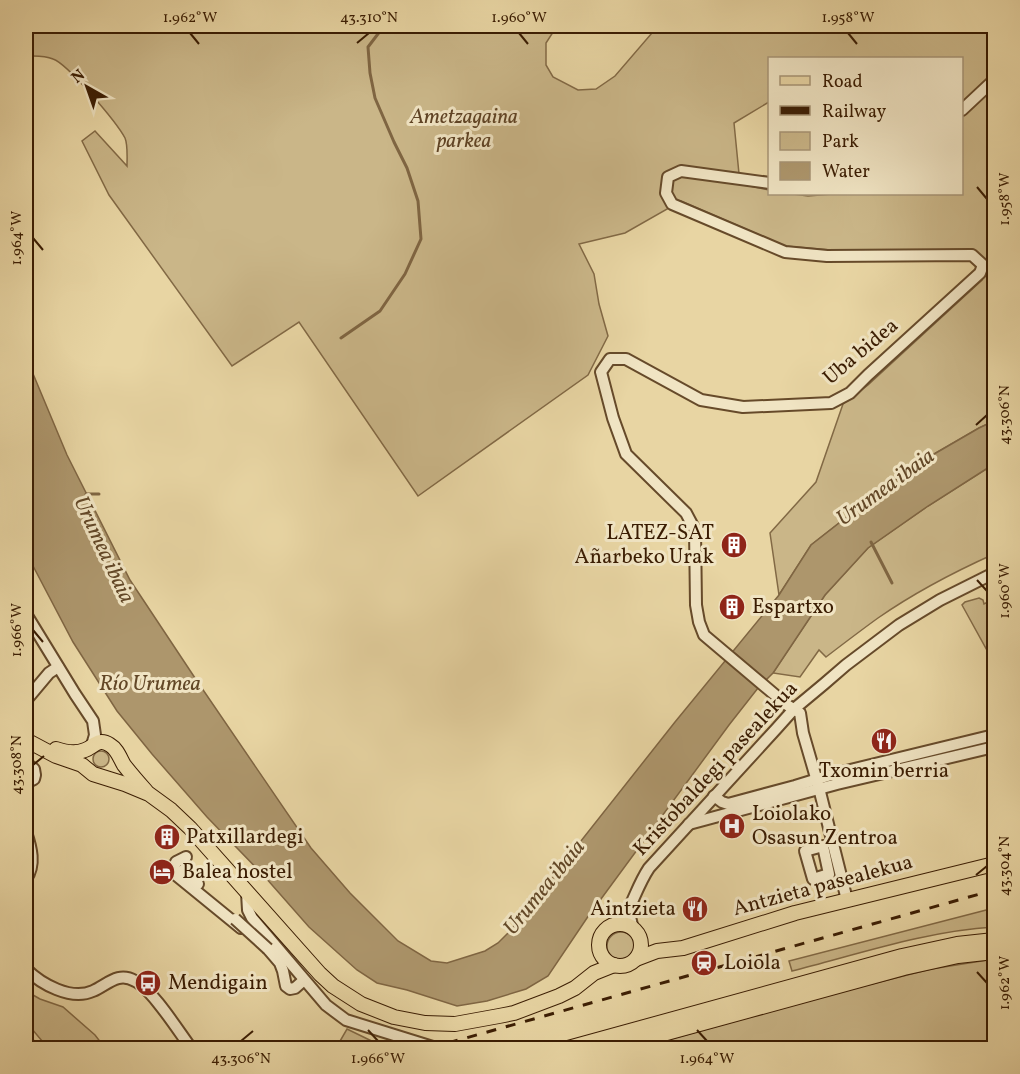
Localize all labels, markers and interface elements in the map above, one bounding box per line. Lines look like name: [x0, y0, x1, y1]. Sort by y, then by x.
text: 1.962°W: [163, 8, 217, 29]
text: 43.310°N: [340, 8, 398, 29]
text: 1.960°W: [491, 8, 547, 29]
text: 1.958°W: [821, 8, 875, 29]
north arrow: [57, 57, 117, 117]
legend: [768, 57, 963, 195]
text: N: [67, 65, 90, 89]
text: Road: [822, 70, 863, 95]
text: Railway: [822, 100, 886, 125]
park label: Ametzagaina parkea: [409, 103, 518, 156]
text: Park: [822, 130, 859, 155]
text: Water: [822, 160, 870, 185]
text: 1.958°W: [995, 172, 1016, 226]
text: 1.964°W: [7, 211, 28, 265]
street label: Uba bidea: [817, 312, 905, 392]
text: 43.306°N: [995, 385, 1016, 445]
water label: Urumea ibaia: [830, 442, 942, 534]
water label: Urumea ibaia: [65, 491, 141, 609]
place label: LATEZ-SAT Añarbeko Urak: [575, 519, 715, 572]
building icon: LATEZ-SAT Añarbeko Urak: [719, 530, 749, 560]
text: 1.960°W: [995, 563, 1016, 619]
building icon: Espartxo: [717, 592, 747, 622]
place label: Espartxo: [752, 593, 834, 622]
text: 1.966°W: [7, 603, 28, 657]
water label: Río Urumea: [99, 669, 201, 700]
street label: Kristobaldegi pasealekua: [627, 675, 805, 863]
restaurant icon: Txomin berria: [869, 726, 899, 756]
text: 43.308°N: [7, 735, 28, 795]
place label: Txomin berria: [819, 757, 949, 786]
place label: Loiolako Osasun Zentroa: [752, 800, 898, 853]
hospital icon: Loiolako Osasun Zentroa: [717, 811, 747, 841]
building icon: Patxillardegi: [152, 822, 182, 852]
place label: Patxillardegi: [186, 823, 304, 852]
water label: Urumea ibaia: [497, 834, 593, 942]
text: 43.304°N: [995, 836, 1016, 896]
street label: Antzieta pasealekua: [730, 848, 916, 924]
hotel icon: Balea hostel: [147, 857, 177, 887]
place label: Balea hostel: [182, 858, 293, 887]
restaurant icon: Aintzieta: [680, 894, 710, 924]
place label: Aintzieta: [590, 895, 676, 924]
station icon: Loiola: [689, 948, 719, 978]
place label: Loiola: [724, 949, 781, 978]
text: 1.962°W: [995, 956, 1016, 1010]
bus stop icon: Mendigain: [133, 968, 163, 998]
place label: Mendigain: [168, 969, 268, 998]
text: 43.306°N: [211, 1049, 271, 1070]
text: 1.966°W: [351, 1049, 405, 1070]
text: 1.964°W: [680, 1049, 734, 1070]

